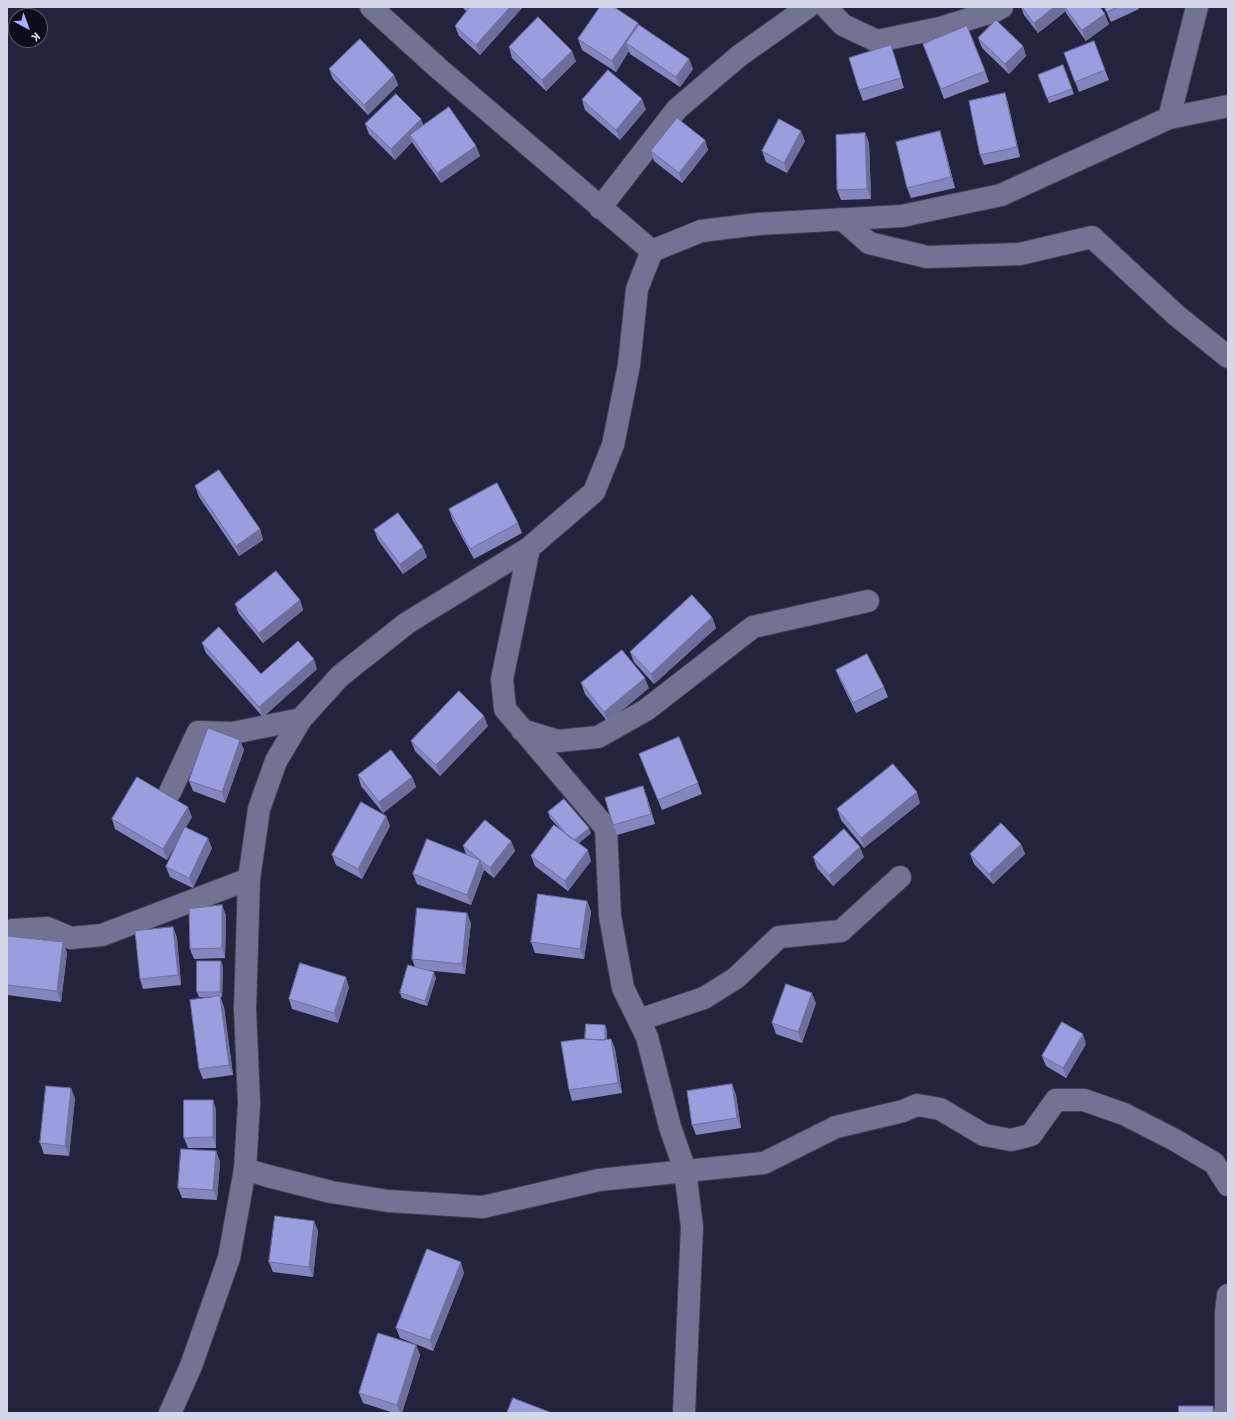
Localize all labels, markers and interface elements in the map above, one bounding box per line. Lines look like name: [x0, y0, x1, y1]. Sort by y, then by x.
north arrow: [8, 8, 48, 48]
text: K: [29, 29, 42, 44]

